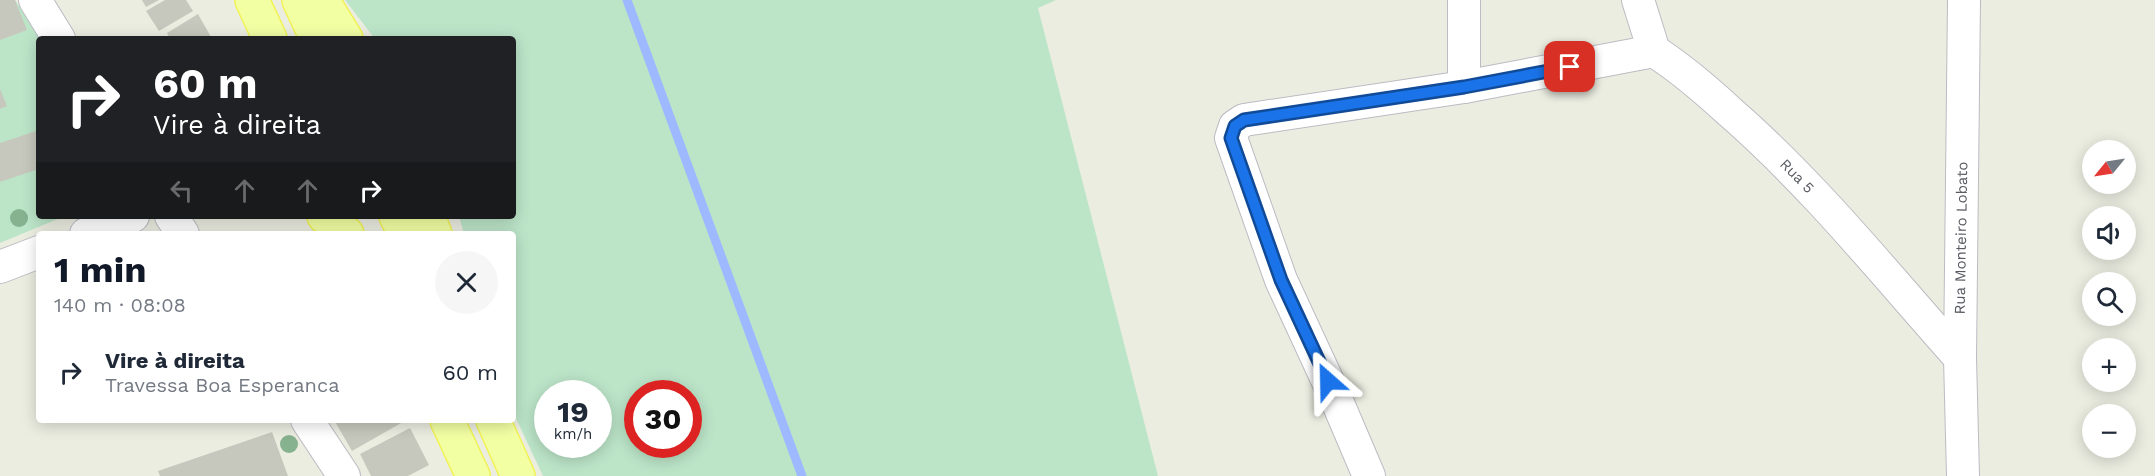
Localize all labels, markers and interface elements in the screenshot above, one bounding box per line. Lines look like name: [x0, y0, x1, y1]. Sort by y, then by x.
pin: [1544, 41, 1595, 92]
icon: arrive: [1553, 50, 1586, 83]
text: 60 m: [153, 59, 257, 108]
icon: right: [54, 60, 132, 138]
text: Vire à direita: [153, 109, 321, 141]
north arrow: [2082, 140, 2136, 194]
map controls: [2082, 140, 2136, 458]
street label: Rua 5: [1776, 155, 1818, 197]
street label: Rua Monteiro Lobato: [1951, 161, 1971, 315]
icon: left: [165, 174, 198, 207]
icon: ahead: [228, 174, 261, 207]
icon: ahead: [291, 174, 324, 207]
icon: right: [354, 174, 387, 207]
button: sound: [2082, 206, 2136, 260]
text: 1 min: [54, 249, 146, 291]
button: close: [435, 251, 498, 314]
button: search: [2082, 272, 2136, 326]
text: 140 m · 08:08: [54, 293, 186, 317]
button: +: [2082, 338, 2136, 392]
text: Vire à direita: [105, 348, 245, 373]
position arrow: [1296, 349, 1360, 413]
icon: right: [54, 356, 87, 389]
text: 60 m: [442, 360, 498, 385]
text: Travessa Boa Esperanca: [105, 373, 339, 397]
speed limit sign: 30: [624, 380, 702, 458]
text: 19: [557, 394, 589, 429]
button: −: [2082, 404, 2136, 458]
text: km/h: [554, 425, 592, 443]

